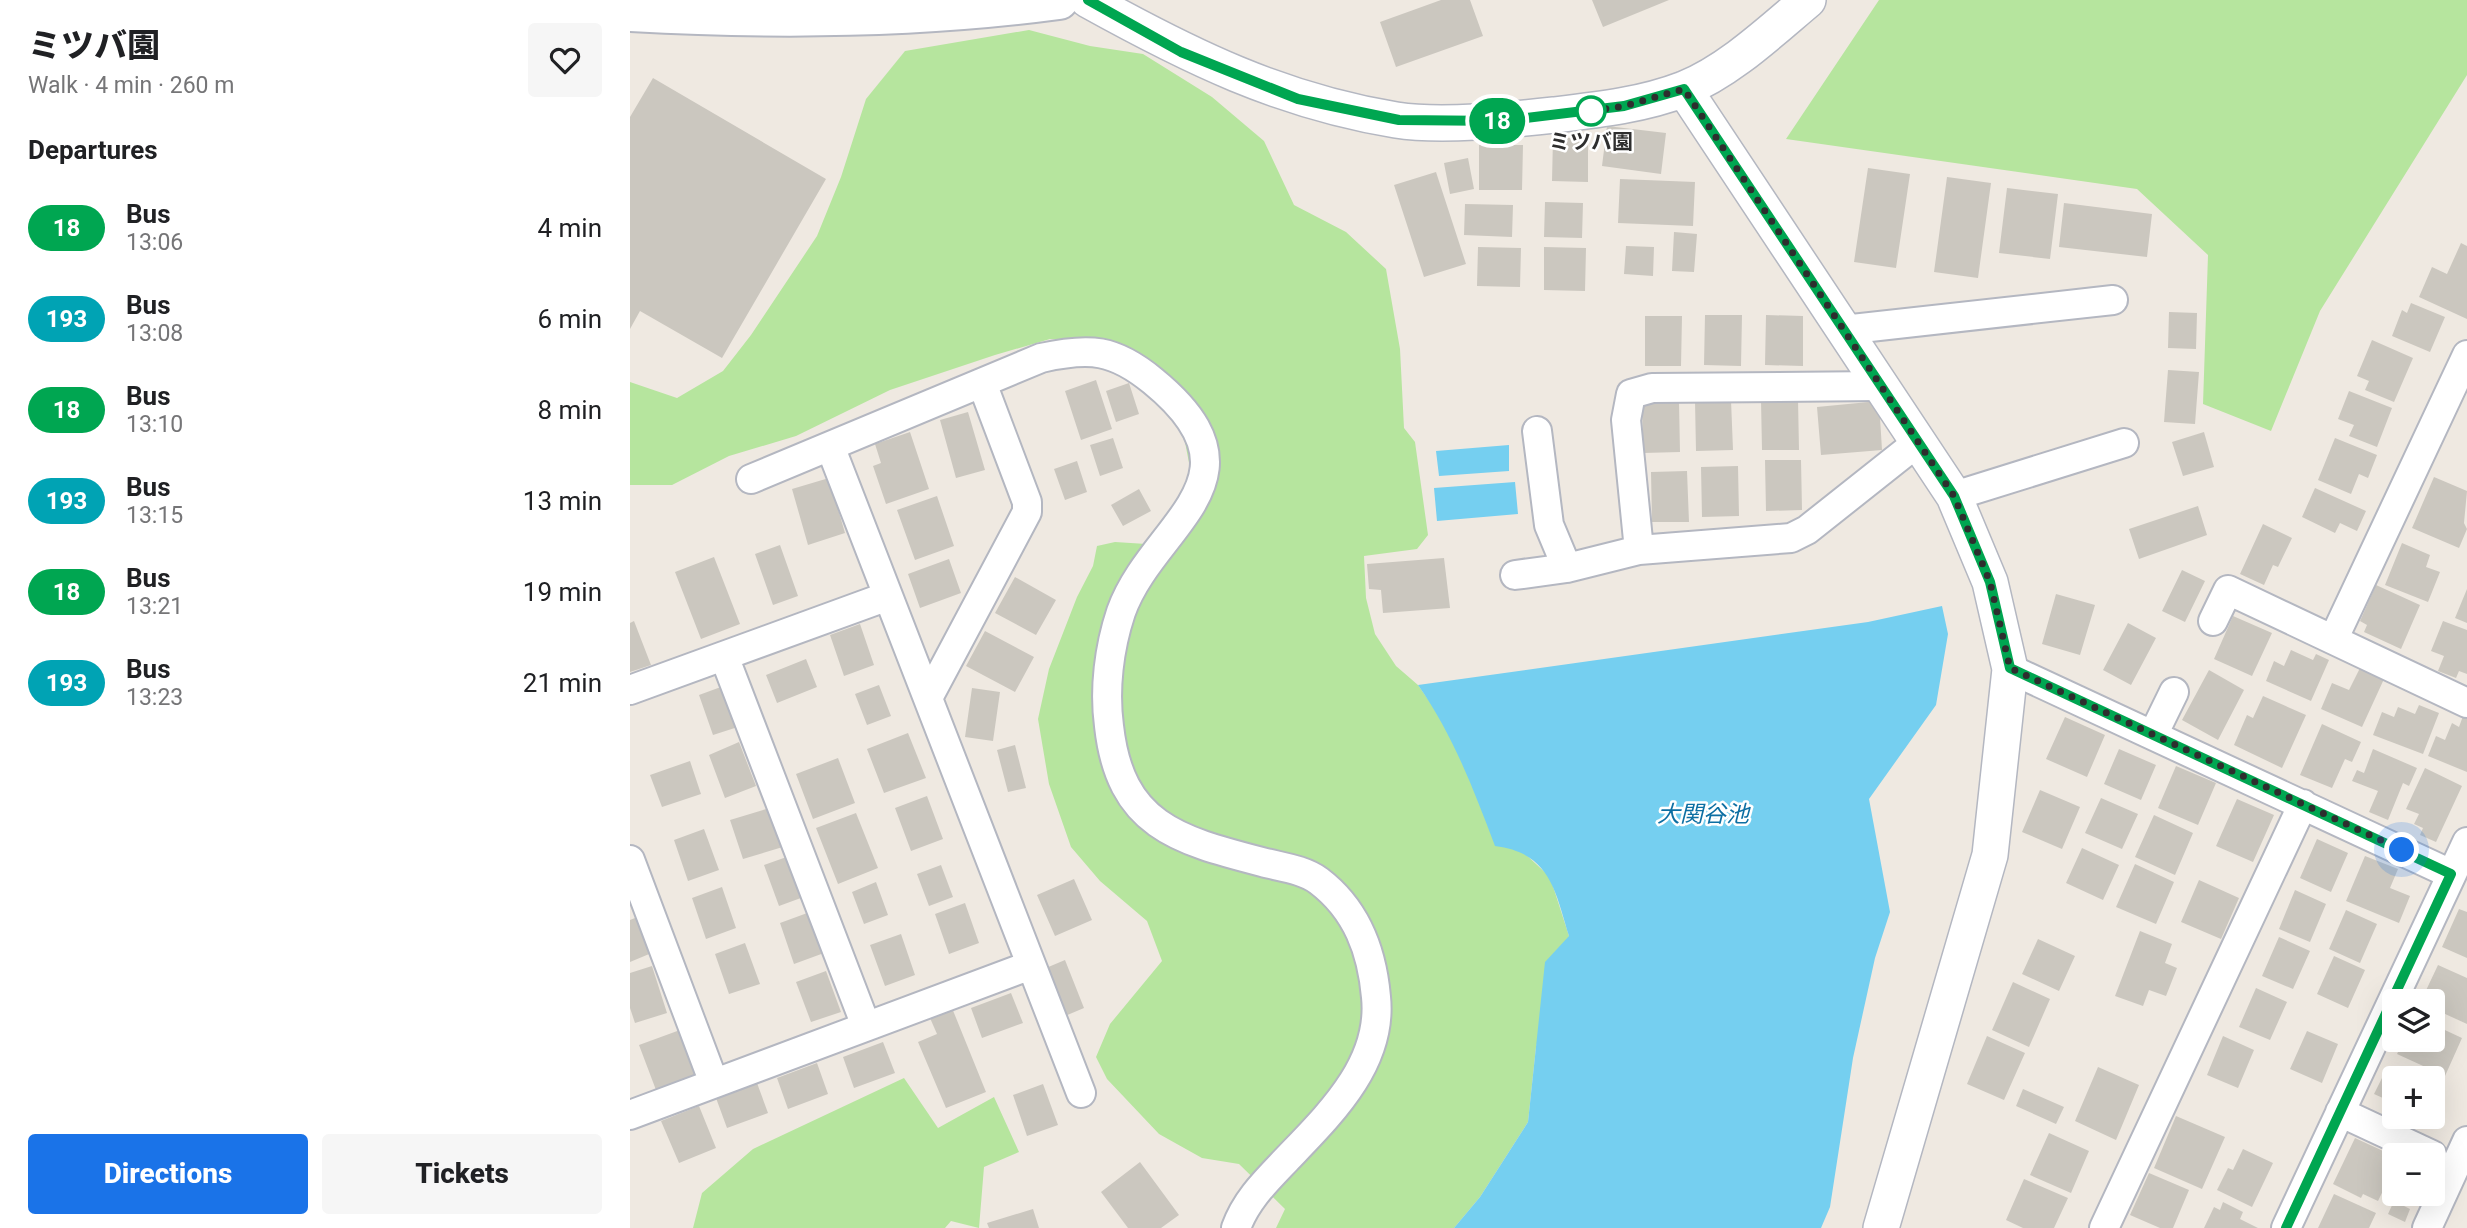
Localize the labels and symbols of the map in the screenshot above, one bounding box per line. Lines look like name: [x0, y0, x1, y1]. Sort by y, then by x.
marker: ミツバ園: [1576, 96, 1606, 126]
line badge: 18: [1466, 98, 1528, 144]
place label: ミツバ園: [1549, 130, 1633, 154]
water label: 大関谷池: [1657, 801, 1751, 828]
your location: [2384, 832, 2419, 867]

